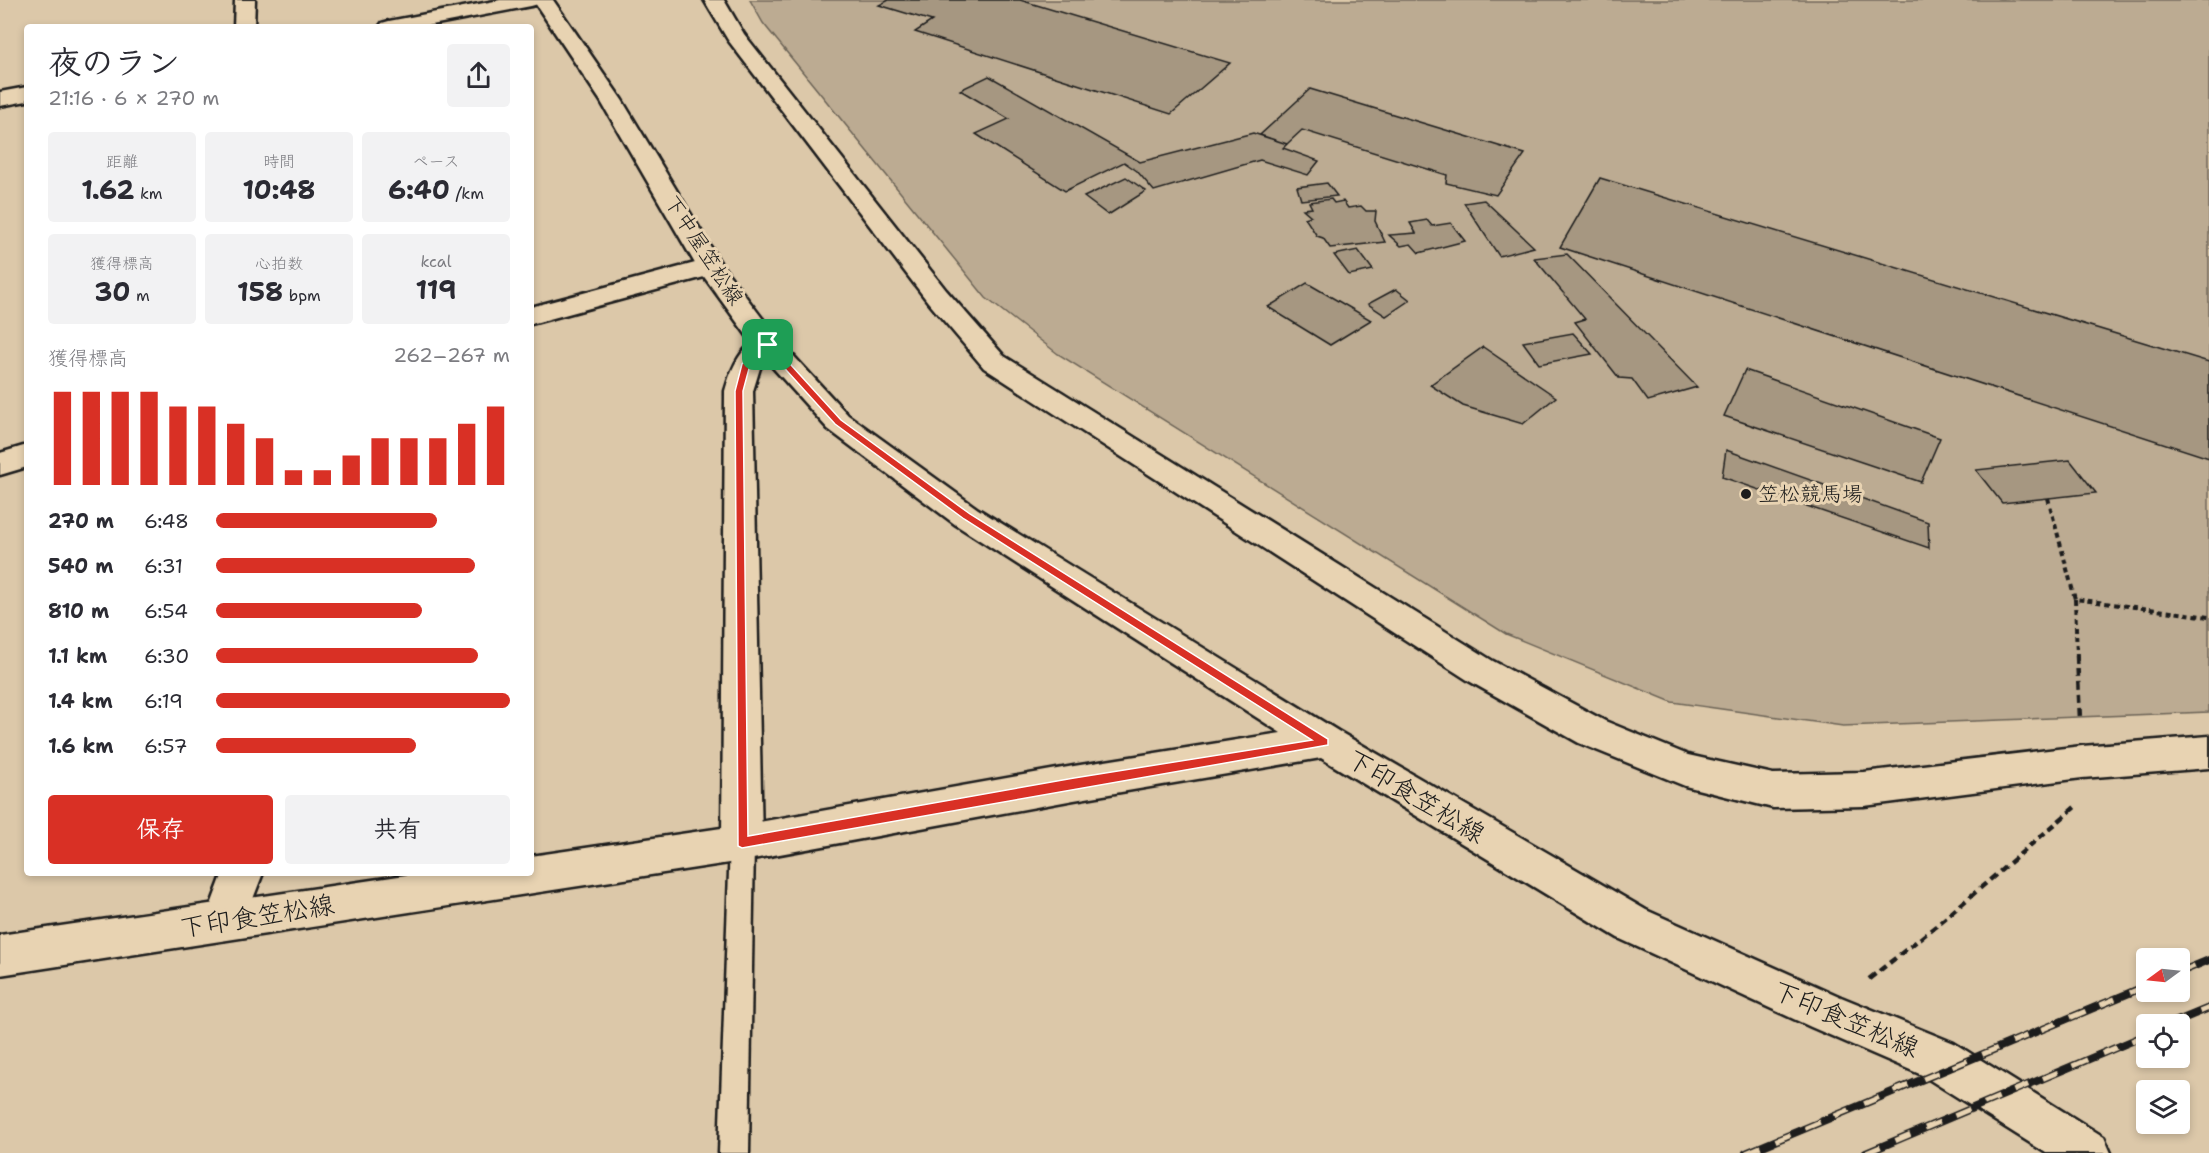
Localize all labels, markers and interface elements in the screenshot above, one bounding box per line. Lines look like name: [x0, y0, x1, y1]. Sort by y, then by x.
text: 夜のラン: [48, 40, 180, 85]
button: share: [447, 44, 510, 107]
text: 21:16 · 6 × 270 m: [48, 85, 220, 111]
text: 距離: [106, 151, 138, 172]
text: 時間: [263, 151, 295, 172]
text: ペース: [412, 151, 460, 172]
text: 1.62: [81, 172, 135, 207]
text: 10:48: [243, 172, 315, 207]
text: 6:40: [388, 172, 450, 207]
text: km: [135, 183, 163, 204]
text: /km: [450, 183, 484, 204]
street label: 下中屋笠松線: [658, 190, 750, 310]
text: kcal: [420, 251, 452, 272]
text: 獲得標高: [90, 253, 154, 274]
text: 心拍数: [255, 253, 303, 274]
text: 119: [416, 272, 456, 307]
text: 30: [94, 274, 131, 309]
text: 158: [237, 274, 283, 309]
text: m: [131, 285, 150, 306]
text: bpm: [283, 285, 321, 306]
pin: [742, 319, 793, 370]
icon: arrive: [751, 328, 784, 361]
text: 262–267 m: [393, 342, 510, 368]
text: 獲得標高: [48, 345, 128, 371]
place label: 笠松競馬場: [1758, 480, 1863, 508]
marker: 笠松競馬場: [1739, 487, 1753, 501]
text: 270 m: [48, 508, 114, 534]
text: 6:48: [144, 508, 189, 534]
text: 540 m: [48, 553, 113, 579]
text: 6:31: [144, 553, 183, 579]
text: 810 m: [48, 598, 109, 624]
text: 6:54: [144, 598, 188, 624]
text: 1.1 km: [48, 643, 107, 669]
text: 6:30: [144, 643, 189, 669]
text: 1.4 km: [48, 688, 113, 714]
text: 6:19: [144, 688, 183, 714]
text: 1.6 km: [48, 733, 114, 759]
text: 6:57: [144, 733, 188, 759]
street label: 下印食笠松線: [1340, 740, 1492, 851]
button: 保存: [48, 795, 273, 864]
button: 共有: [285, 795, 510, 864]
street label: 下印食笠松線: [177, 886, 337, 945]
north arrow: [2136, 948, 2190, 1002]
map controls: [2136, 948, 2190, 1134]
street label: 下印食笠松線: [1768, 972, 1925, 1065]
button: locate: [2136, 1014, 2190, 1068]
button: layers: [2136, 1080, 2190, 1134]

